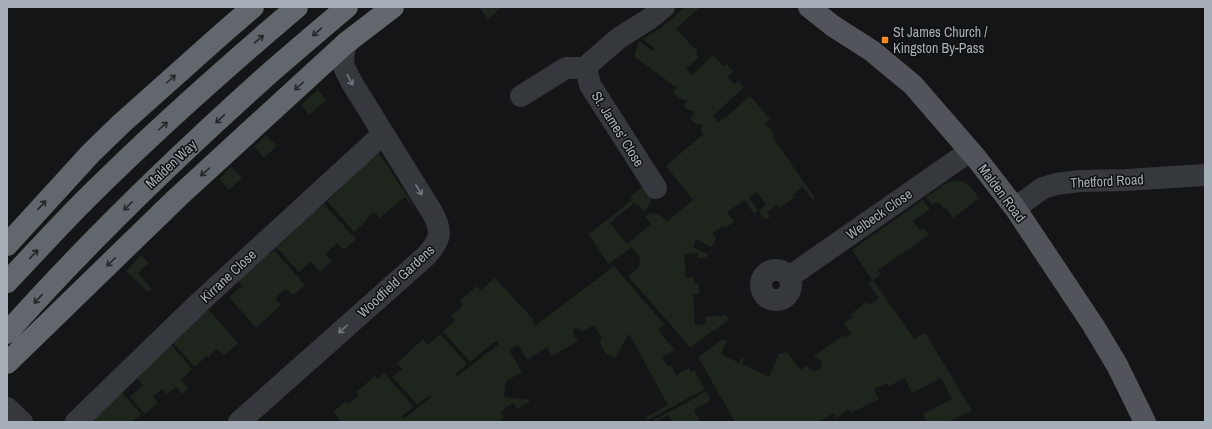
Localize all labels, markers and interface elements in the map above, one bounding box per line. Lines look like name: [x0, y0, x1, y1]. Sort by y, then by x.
place label: St James Church / Kingston By-Pass: [893, 23, 988, 57]
one-way arrow: [312, 28, 323, 37]
one-way arrow: [254, 34, 265, 43]
marker: St James Church / Kingston By-Pass: [880, 35, 890, 45]
one-way arrow: [347, 74, 355, 86]
one-way arrow: [166, 75, 176, 84]
one-way arrow: [294, 81, 304, 91]
street label: St. James' Close: [588, 88, 648, 170]
one-way arrow: [215, 114, 225, 124]
one-way arrow: [158, 121, 168, 131]
street label: Malden Way: [142, 136, 200, 192]
street label: Malden Road: [974, 160, 1030, 226]
one-way arrow: [200, 168, 210, 177]
street label: Thetford Road: [1070, 170, 1144, 192]
one-way arrow: [414, 185, 423, 196]
street label: Welbeck Close: [843, 185, 915, 243]
one-way arrow: [38, 200, 47, 210]
one-way arrow: [123, 201, 133, 211]
street label: Woodfield Gardens: [354, 241, 438, 321]
street label: Kirrane Close: [196, 245, 260, 307]
one-way arrow: [29, 249, 39, 259]
one-way arrow: [106, 257, 116, 267]
one-way arrow: [33, 294, 43, 304]
one-way arrow: [338, 325, 349, 334]

